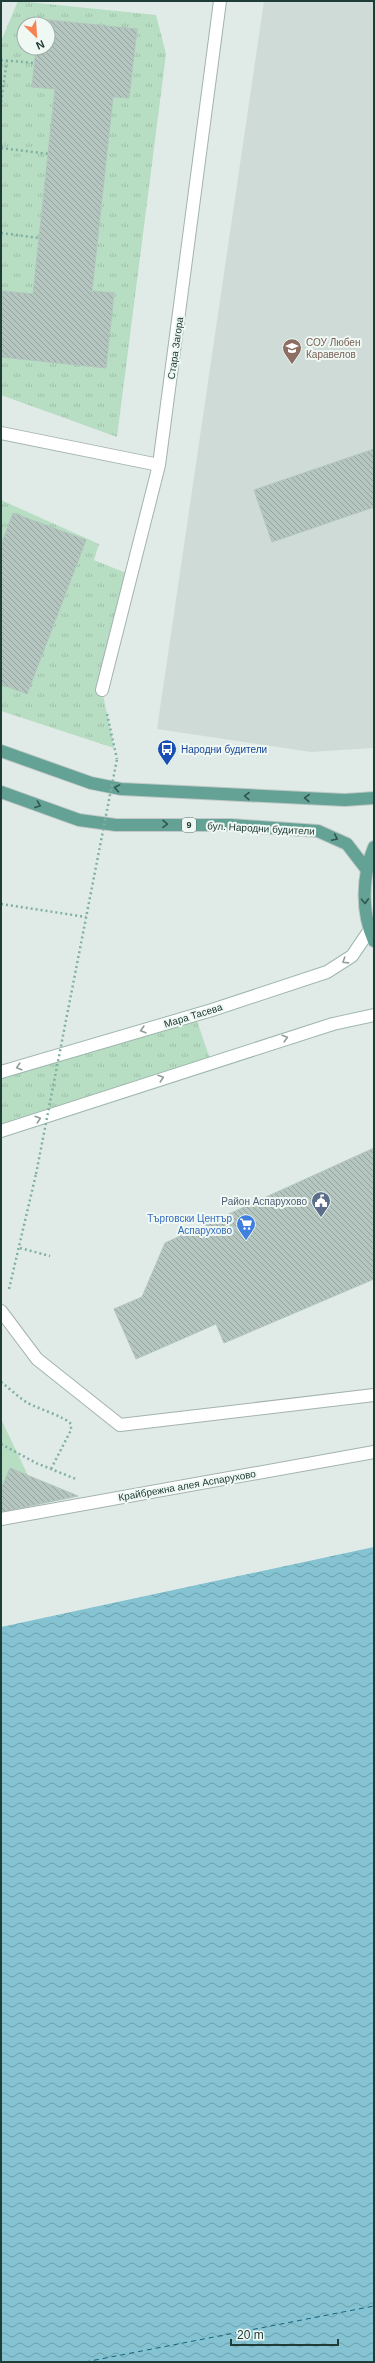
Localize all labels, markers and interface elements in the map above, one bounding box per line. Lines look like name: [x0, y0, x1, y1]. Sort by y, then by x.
north arrow: [16, 16, 56, 56]
text: N: [34, 38, 46, 52]
street label: Стара Загора: [166, 316, 185, 380]
school or university icon: СОУ Любен Каравелов: [281, 337, 303, 365]
place label: СОУ Любен Каравелов: [306, 337, 360, 360]
bus stop icon: Народни будители: [156, 738, 178, 766]
place label: Народни будители: [181, 744, 267, 755]
one-way arrow: [114, 784, 120, 792]
one-way arrow: [244, 791, 250, 800]
one-way arrow: [304, 794, 310, 802]
one-way arrow: [34, 800, 41, 809]
road number: 9: [182, 818, 196, 832]
one-way arrow: [162, 820, 168, 829]
street label: бул. Народни будители: [207, 820, 315, 837]
one-way arrow: [330, 833, 338, 841]
one-way arrow: [361, 898, 369, 904]
one-way arrow: [342, 956, 349, 963]
street label: Мара Тасева: [163, 1001, 224, 1030]
one-way arrow: [140, 1025, 147, 1034]
one-way arrow: [282, 1034, 289, 1043]
one-way arrow: [15, 1062, 22, 1071]
one-way arrow: [158, 1074, 165, 1083]
one-way arrow: [34, 1115, 41, 1123]
public building icon: Район Аспарухово: [310, 1190, 332, 1218]
place label: Район Аспарухово: [221, 1196, 307, 1207]
place label: Търговски Център Аспарухово: [147, 1213, 232, 1236]
supermarket icon: Търговски Център Аспарухово: [235, 1213, 257, 1241]
street label: Крайбрежна алея Аспарухово: [118, 1468, 257, 1503]
scale bar: [231, 2321, 338, 2347]
text: 20 m: [237, 2328, 264, 2342]

